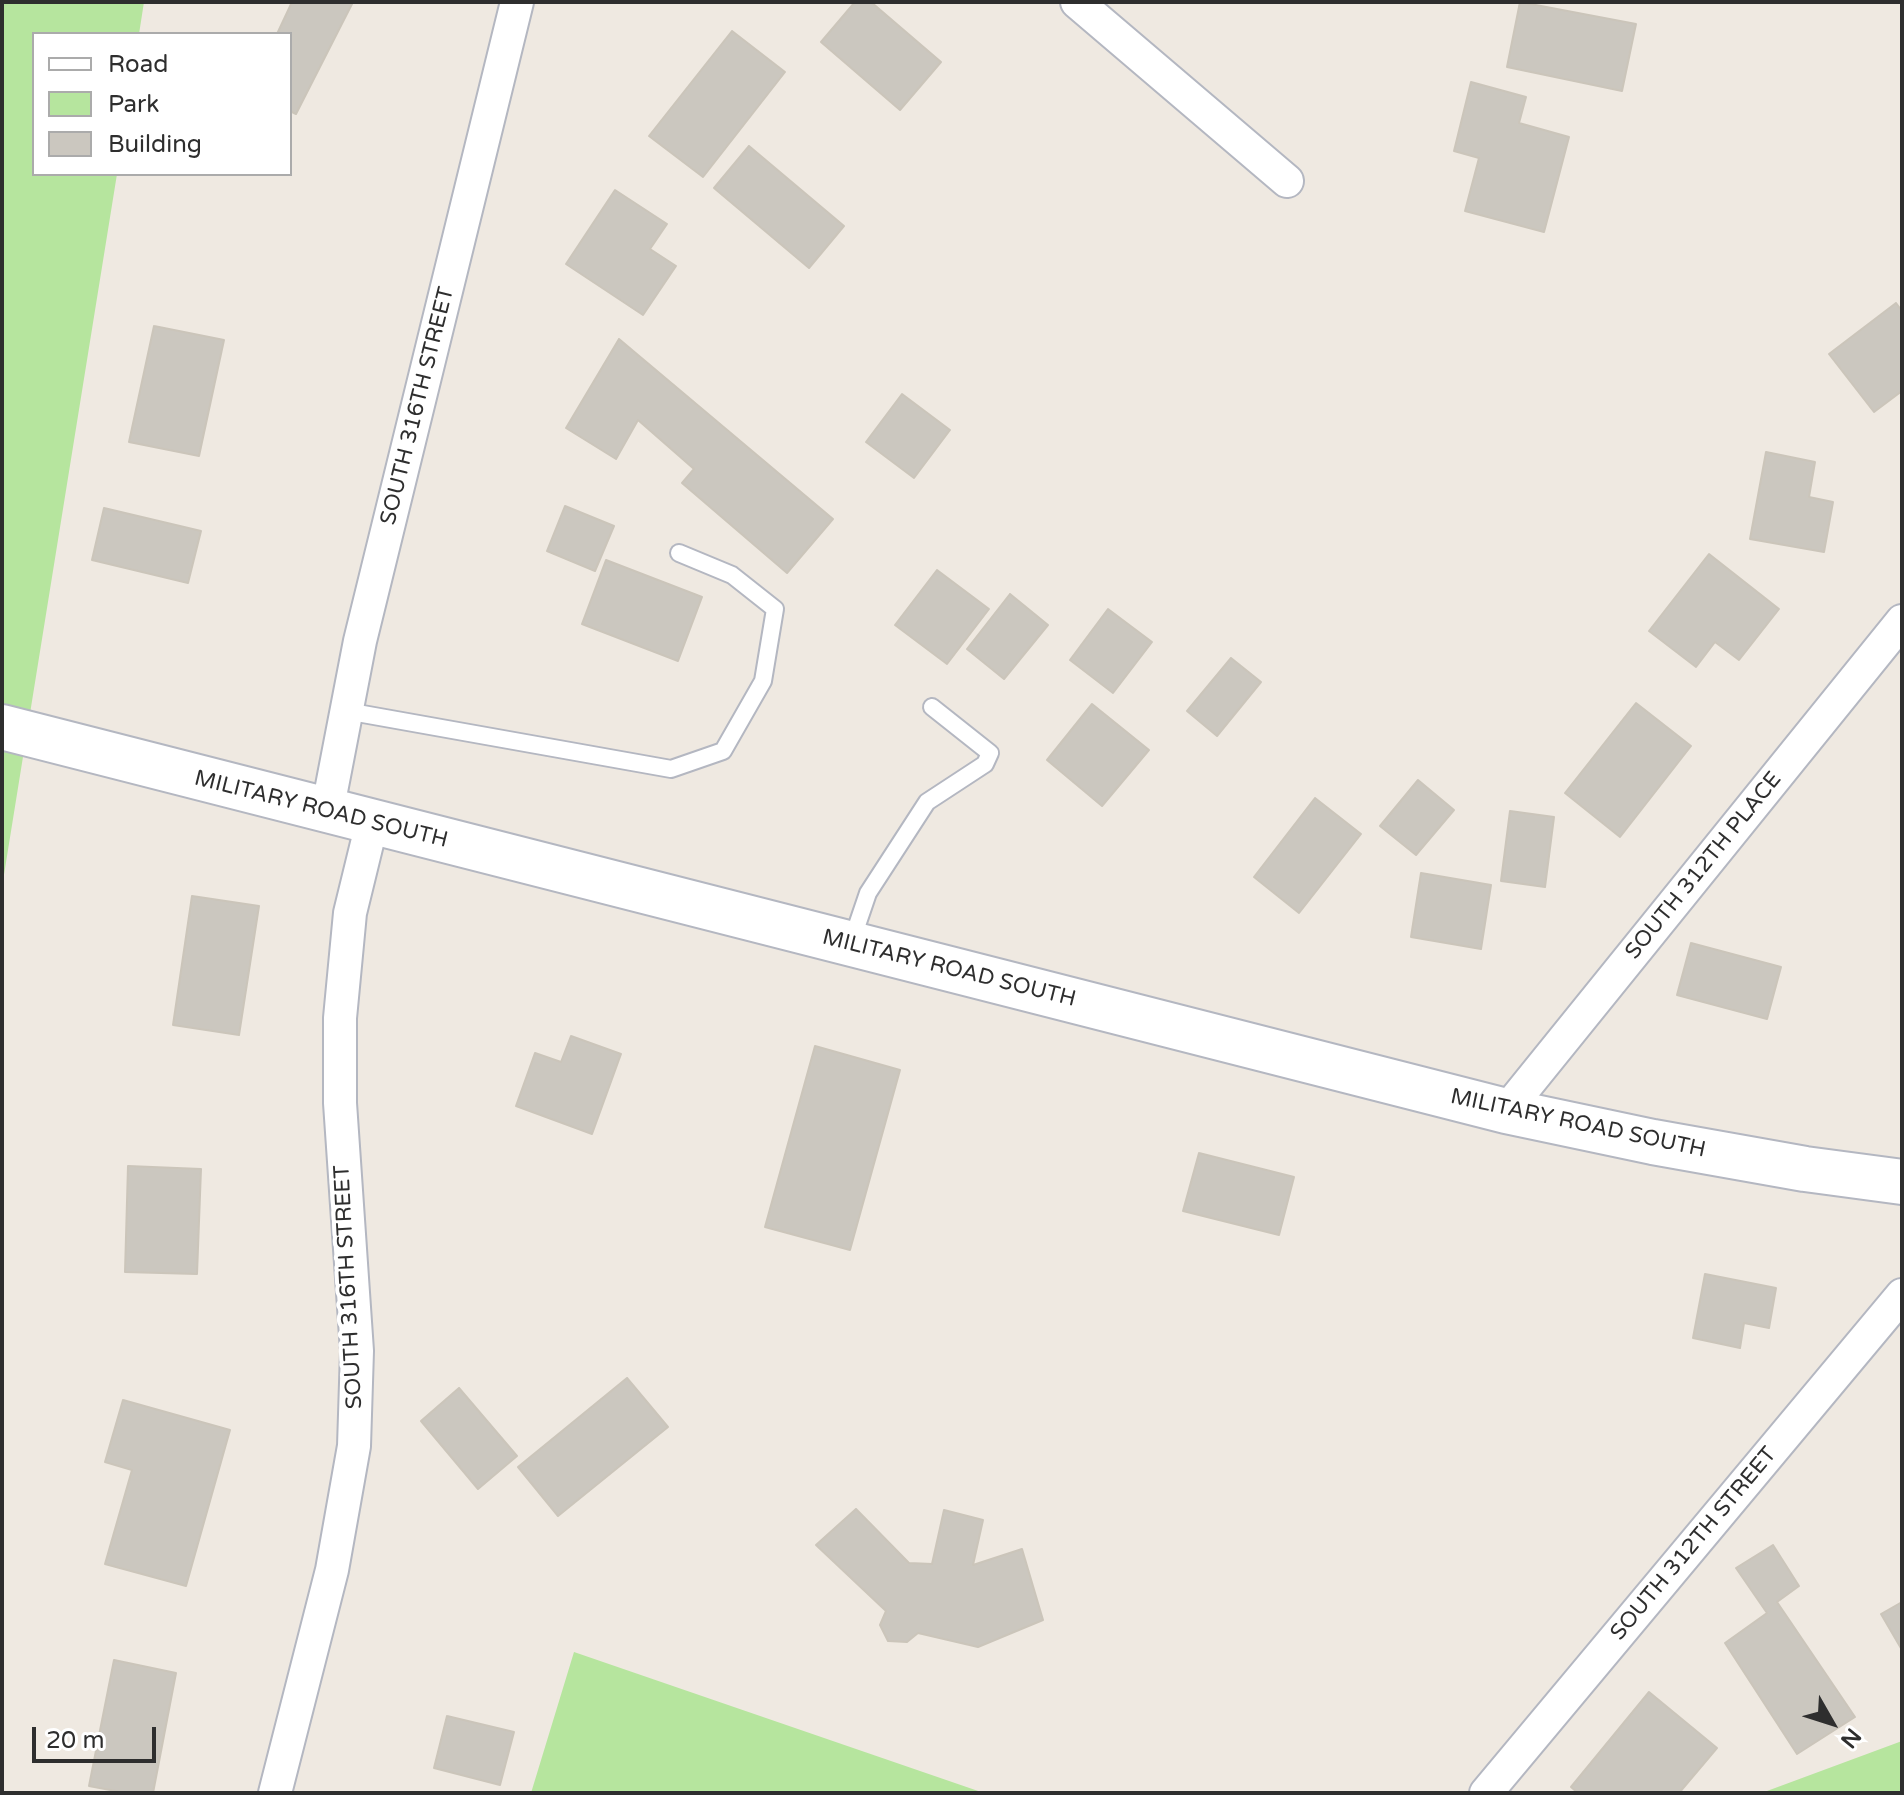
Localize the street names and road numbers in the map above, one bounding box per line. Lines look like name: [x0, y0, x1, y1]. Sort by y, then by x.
street label: SOUTH 316TH STREET: [376, 284, 460, 528]
street label: MILITARY ROAD SOUTH: [192, 766, 450, 854]
street label: SOUTH 312TH PLACE: [1620, 767, 1788, 965]
street label: MILITARY ROAD SOUTH: [820, 925, 1078, 1013]
street label: MILITARY ROAD SOUTH: [1448, 1084, 1708, 1164]
street label: SOUTH 316TH STREET: [329, 1164, 369, 1410]
street label: SOUTH 312TH STREET: [1605, 1442, 1783, 1646]

